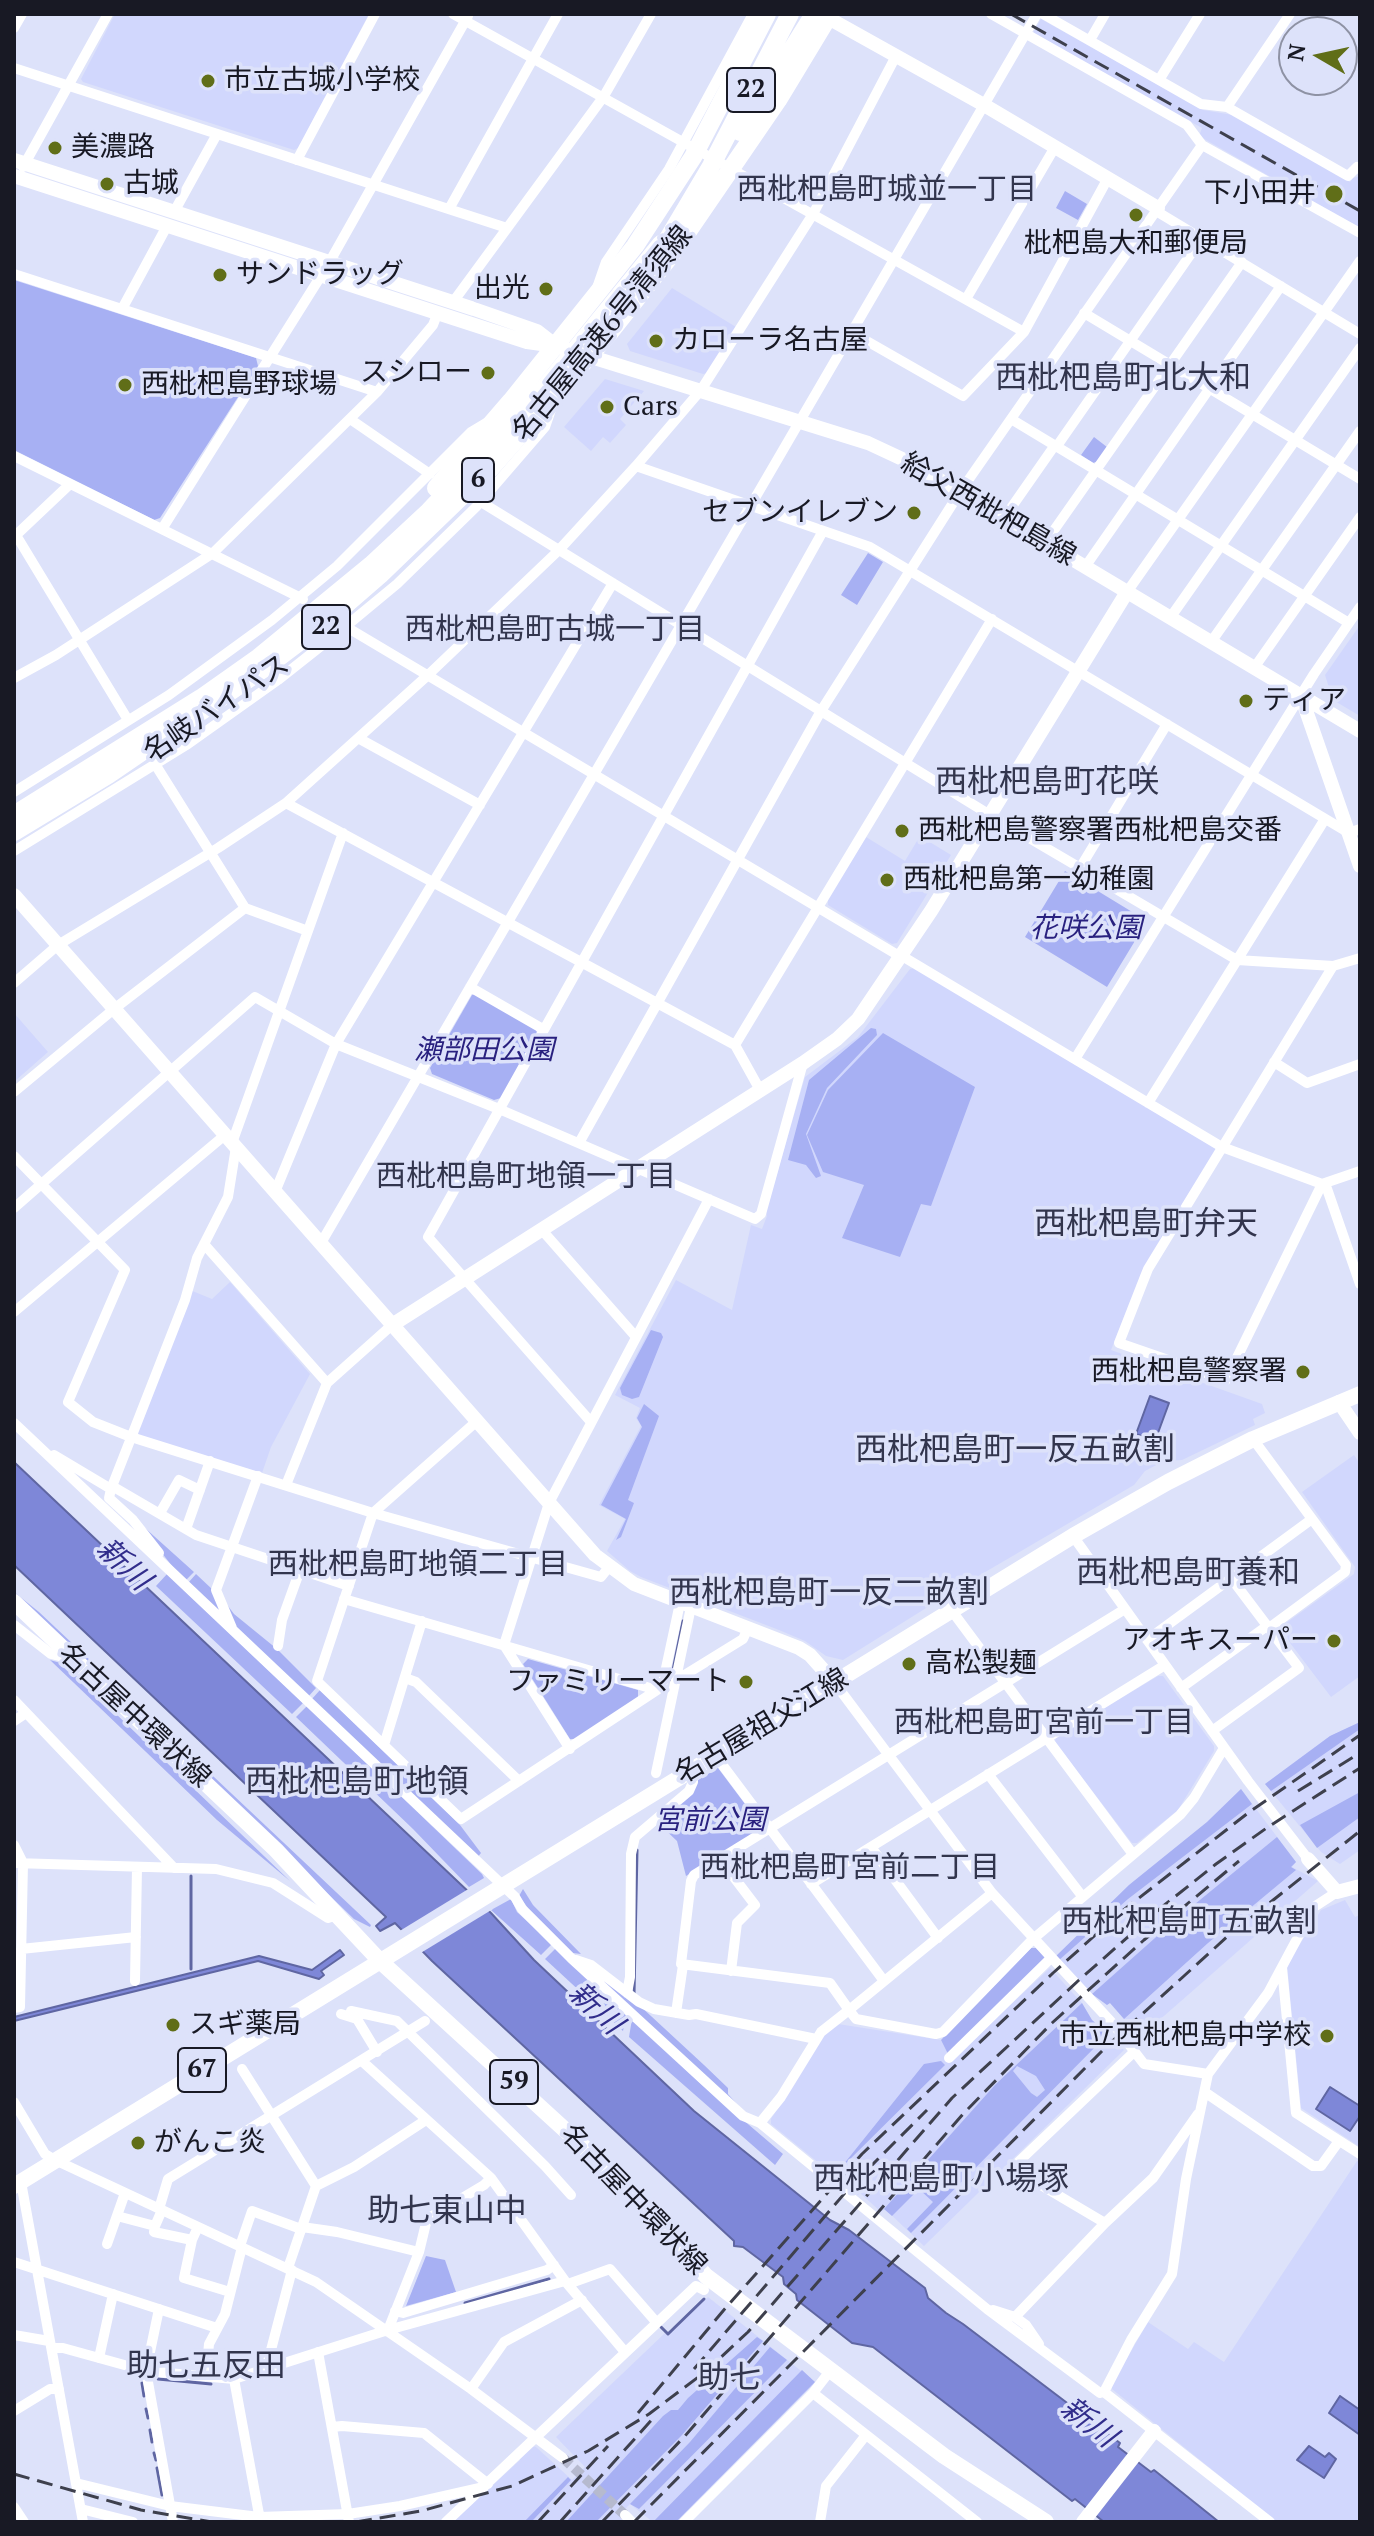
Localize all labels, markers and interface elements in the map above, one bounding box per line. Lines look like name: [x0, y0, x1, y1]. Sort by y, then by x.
north arrow: [1278, 16, 1358, 96]
text: N: [1280, 42, 1311, 63]
place label: 市立古城小学校: [224, 64, 420, 98]
road number: 22: [727, 68, 775, 112]
marker: 市立古城小学校: [199, 72, 217, 90]
place label: 美濃路: [71, 131, 155, 165]
marker: 美濃路: [46, 139, 64, 157]
place label: 古城: [123, 167, 179, 201]
district label: 西枇杷島町城並一丁目: [737, 172, 1037, 208]
marker: 古城: [98, 175, 116, 193]
place label: 下小田井: [1204, 177, 1316, 211]
marker: 下小田井: [1323, 183, 1345, 205]
marker: 枇杷島大和郵便局: [1127, 206, 1145, 224]
street label: 名古屋高速6号清須線: [506, 220, 700, 448]
place label: 枇杷島大和郵便局: [1024, 227, 1248, 261]
place label: サンドラッグ: [236, 258, 404, 292]
marker: サンドラッグ: [211, 266, 229, 284]
place label: 出光: [474, 272, 530, 306]
marker: 出光: [537, 280, 555, 298]
place label: カローラ名古屋: [672, 324, 868, 358]
marker: カローラ名古屋: [647, 332, 665, 350]
place label: スシロー: [360, 356, 472, 390]
district label: 西枇杷島町北大和: [995, 360, 1251, 398]
marker: スシロー: [479, 364, 497, 382]
place label: 西枇杷島野球場: [141, 368, 337, 402]
marker: 西枇杷島野球場: [116, 376, 134, 394]
place label: Cars: [623, 390, 678, 424]
marker: Cars: [598, 398, 616, 416]
street label: 給父西枇杷島線: [895, 446, 1081, 574]
road number: 6: [462, 458, 494, 502]
place label: セブンイレブン: [702, 496, 898, 530]
marker: セブンイレブン: [905, 504, 923, 522]
road number: 22: [302, 605, 350, 649]
district label: 西枇杷島町古城一丁目: [405, 612, 705, 648]
street label: 名岐バイパス: [138, 648, 296, 770]
place label: ティア: [1262, 684, 1346, 718]
marker: ティア: [1237, 692, 1255, 710]
district label: 西枇杷島町花咲: [935, 764, 1159, 802]
place label: 西枇杷島警察署西枇杷島交番: [918, 814, 1282, 848]
marker: 西枇杷島警察署西枇杷島交番: [893, 822, 911, 840]
place label: 西枇杷島第一幼稚園: [903, 863, 1155, 897]
marker: 西枇杷島第一幼稚園: [878, 871, 896, 889]
park label: 花咲公園: [1030, 912, 1142, 946]
park label: 瀬部田公園: [414, 1034, 554, 1068]
district label: 西枇杷島町地領一丁目: [376, 1159, 676, 1195]
district label: 西枇杷島町弁天: [1034, 1206, 1258, 1244]
place label: 西枇杷島警察署: [1091, 1355, 1287, 1389]
marker: 西枇杷島警察署: [1294, 1363, 1312, 1381]
district label: 西枇杷島町一反五畝割: [855, 1432, 1175, 1470]
water label: 新川: [89, 1531, 157, 1599]
district label: 西枇杷島町地領二丁目: [268, 1547, 568, 1583]
district label: 西枇杷島町養和: [1076, 1555, 1300, 1593]
district label: 西枇杷島町一反二畝割: [669, 1575, 989, 1613]
place label: アオキスーパー: [1122, 1624, 1318, 1658]
marker: アオキスーパー: [1325, 1632, 1343, 1650]
street label: 名古屋中環状線: [51, 1637, 217, 1795]
place label: 高松製麺: [925, 1647, 1037, 1681]
marker: 高松製麺: [900, 1655, 918, 1673]
street label: 名古屋祖父江線: [669, 1662, 855, 1792]
place label: ファミリーマート: [506, 1665, 730, 1699]
marker: ファミリーマート: [737, 1673, 755, 1691]
district label: 西枇杷島町宮前一丁目: [894, 1705, 1194, 1741]
district label: 西枇杷島町地領: [245, 1764, 469, 1802]
park label: 宮前公園: [654, 1804, 766, 1838]
district label: 西枇杷島町宮前二丁目: [700, 1850, 1000, 1886]
district label: 西枇杷島町五畝割: [1061, 1904, 1317, 1942]
water label: 新川: [561, 1975, 629, 2043]
place label: スギ薬局: [189, 2008, 301, 2042]
marker: スギ薬局: [164, 2016, 182, 2034]
place label: 市立西枇杷島中学校: [1059, 2019, 1311, 2053]
marker: 市立西枇杷島中学校: [1318, 2027, 1336, 2045]
road number: 67: [178, 2048, 226, 2092]
road number: 59: [490, 2060, 538, 2104]
street label: 名古屋中環状線: [553, 2118, 713, 2282]
place label: がんこ炎: [154, 2126, 266, 2160]
marker: がんこ炎: [129, 2134, 147, 2152]
district label: 西枇杷島町小場塚: [813, 2161, 1069, 2199]
district label: 助七東山中: [367, 2193, 527, 2231]
district label: 助七五反田: [126, 2348, 286, 2386]
district label: 助七: [697, 2360, 761, 2398]
water label: 新川: [1053, 2390, 1123, 2456]

